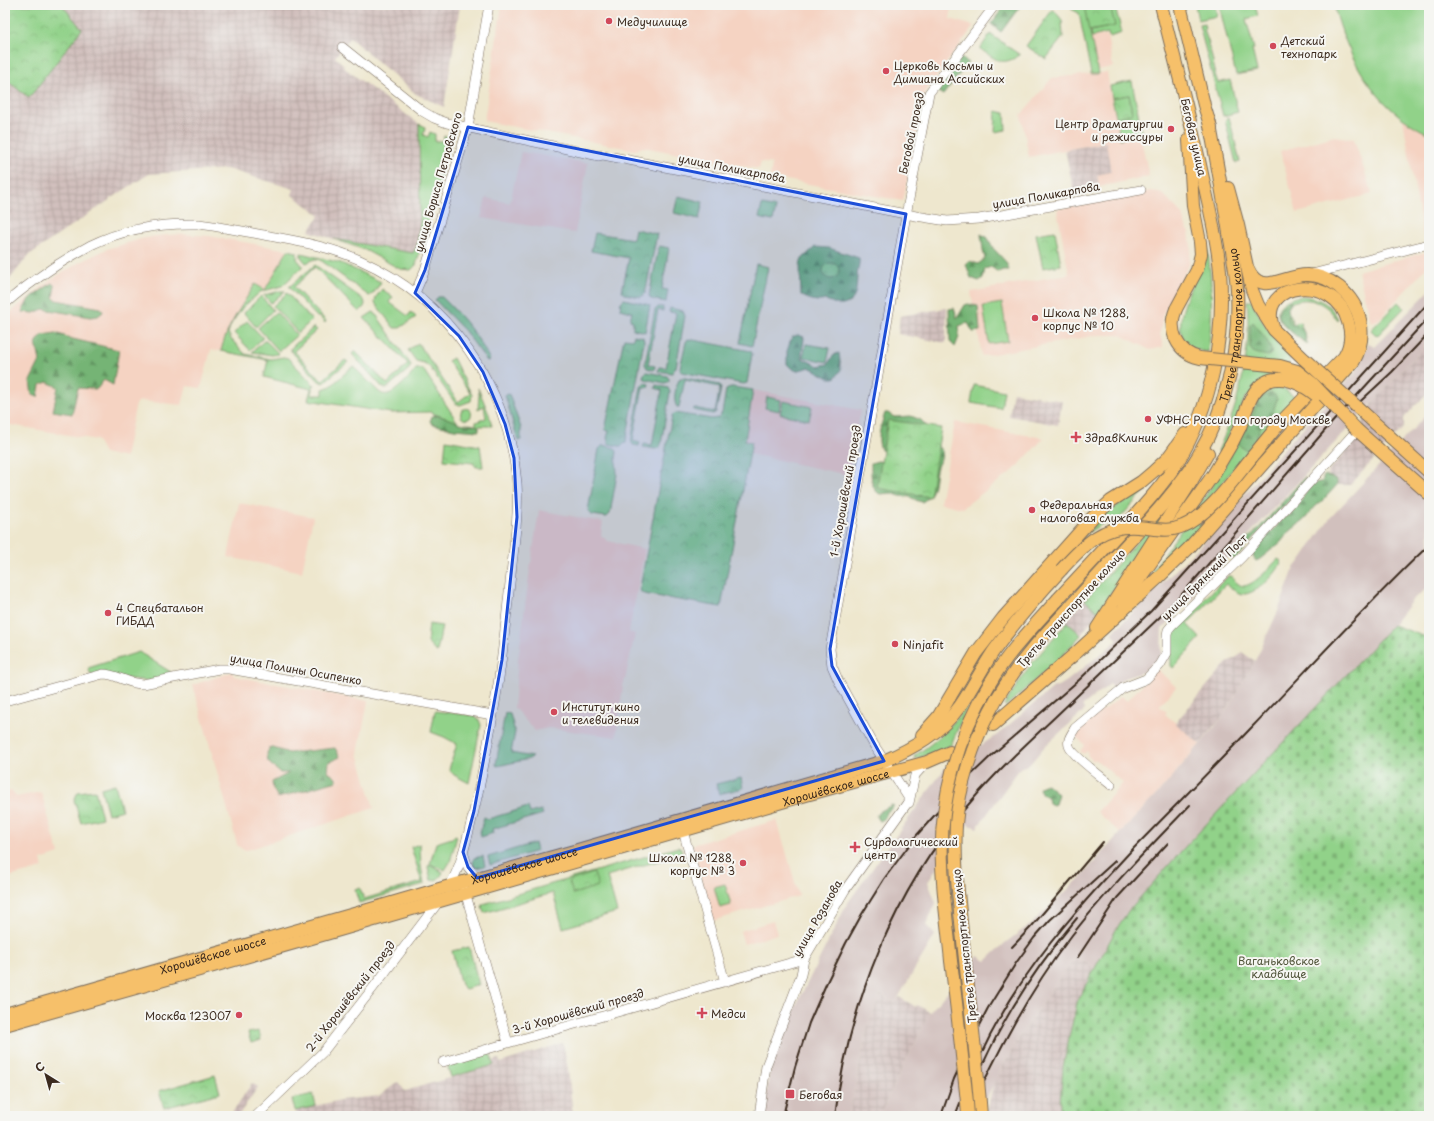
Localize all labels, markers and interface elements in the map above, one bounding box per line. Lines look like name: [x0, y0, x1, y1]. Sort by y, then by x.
place label: Медучилище: [617, 13, 688, 30]
marker: Медучилище: [604, 16, 614, 26]
place label: Детский технопарк: [1280, 32, 1337, 62]
marker: Детский технопарк: [1268, 41, 1278, 51]
place label: Церковь Косьмы и Димиана Ассийских: [893, 57, 1005, 87]
marker: Церковь Косьмы и Димиана Ассийских: [881, 66, 891, 76]
street label: Беговой проезд: [894, 90, 928, 176]
street label: Беговая улица: [1177, 96, 1211, 178]
street label: улица Бориса Петровского: [410, 110, 466, 254]
place label: Центр драматургии и режиссуры: [1055, 115, 1163, 145]
marker: Центр драматургии и режиссуры: [1166, 124, 1176, 134]
street label: улица Поликарпова: [677, 149, 787, 187]
street label: улица Поликарпова: [991, 177, 1101, 213]
street label: Третье транспортное кольцо: [1214, 247, 1246, 404]
place label: Школа № 1288, корпус № 10: [1043, 304, 1129, 334]
marker: Школа № 1288, корпус № 10: [1030, 313, 1040, 323]
place label: УФНС России по городу Москве: [1156, 411, 1331, 428]
marker: УФНС России по городу Москве: [1143, 414, 1153, 424]
street label: 1-й Хорошёвский проезд: [825, 424, 865, 558]
place label: ЗдравКлиник: [1084, 429, 1158, 446]
marker: ЗдравКлиник: [1070, 431, 1082, 443]
place label: Федеральная налоговая служба: [1040, 496, 1139, 526]
marker: Федеральная налоговая служба: [1027, 505, 1037, 515]
street label: улица Брянский Пост: [1157, 530, 1251, 624]
street label: Третье транспортное кольцо: [1013, 545, 1129, 671]
place label: 4 Спецбатальон ГИБДД: [116, 599, 204, 629]
marker: 4 Спецбатальон ГИБДД: [103, 608, 113, 618]
place label: Ninjafit: [903, 636, 944, 653]
marker: Ninjafit: [890, 639, 900, 649]
street label: улица Полины Осипенко: [229, 649, 363, 689]
place label: Институт кино и телевидения: [562, 698, 640, 728]
marker: Институт кино и телевидения: [549, 707, 559, 717]
street label: Хорошёвское шоссе: [780, 764, 891, 810]
place label: Сурдологический центр: [864, 833, 958, 863]
marker: Сурдологический центр: [849, 841, 861, 853]
street label: Хорошёвское шоссе: [469, 842, 579, 888]
place label: Школа № 1288, корпус № 3: [649, 849, 735, 879]
marker: Школа № 1288, корпус № 3: [738, 858, 748, 868]
street label: Третье транспортное кольцо: [947, 868, 981, 1024]
street label: улица Розанова: [788, 876, 846, 960]
street label: Хорошёвское шоссе: [157, 931, 268, 978]
street label: 2-й Хорошёвский проезд: [301, 937, 399, 1055]
park label: Ваганьковское кладбище: [1238, 952, 1320, 982]
street label: 3-й Хорошёвский проезд: [510, 984, 646, 1038]
place label: Медси: [711, 1005, 746, 1022]
place label: Москва 123007: [145, 1007, 231, 1024]
marker: Медси: [696, 1007, 708, 1019]
marker: Москва 123007: [234, 1010, 244, 1020]
north arrow: [26, 1055, 66, 1095]
text: С: [31, 1057, 48, 1076]
place label: Беговая: [799, 1086, 842, 1103]
marker: Беговая: [784, 1088, 796, 1100]

